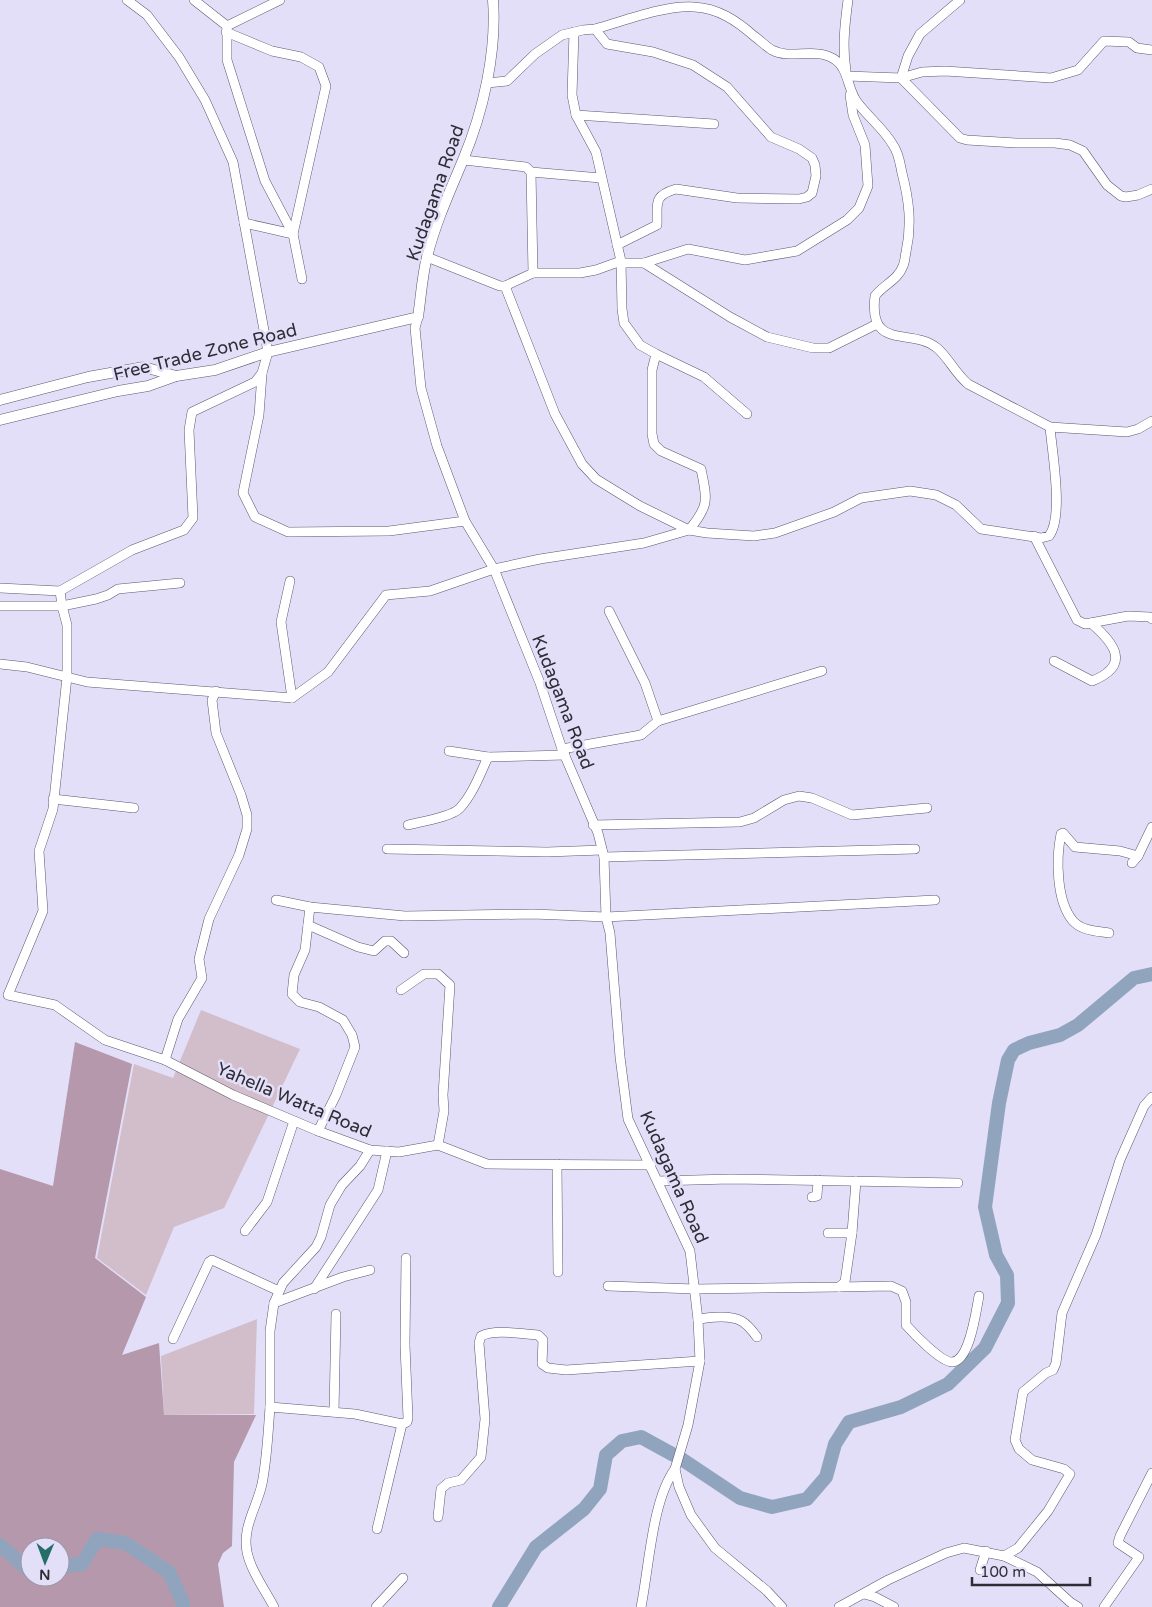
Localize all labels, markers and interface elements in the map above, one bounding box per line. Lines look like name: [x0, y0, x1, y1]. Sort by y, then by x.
street label: Kudagama Road: [401, 122, 469, 264]
street label: Free Trade Zone Road: [111, 318, 299, 386]
street label: Kudagama Road: [527, 632, 599, 772]
street label: Yahella Watta Road: [213, 1057, 375, 1143]
street label: Kudagama Road: [635, 1107, 713, 1247]
north arrow: [20, 1537, 70, 1587]
scale bar: [972, 1554, 1090, 1586]
text: 100 m: [980, 1563, 1026, 1581]
text: N: [39, 1566, 51, 1583]

